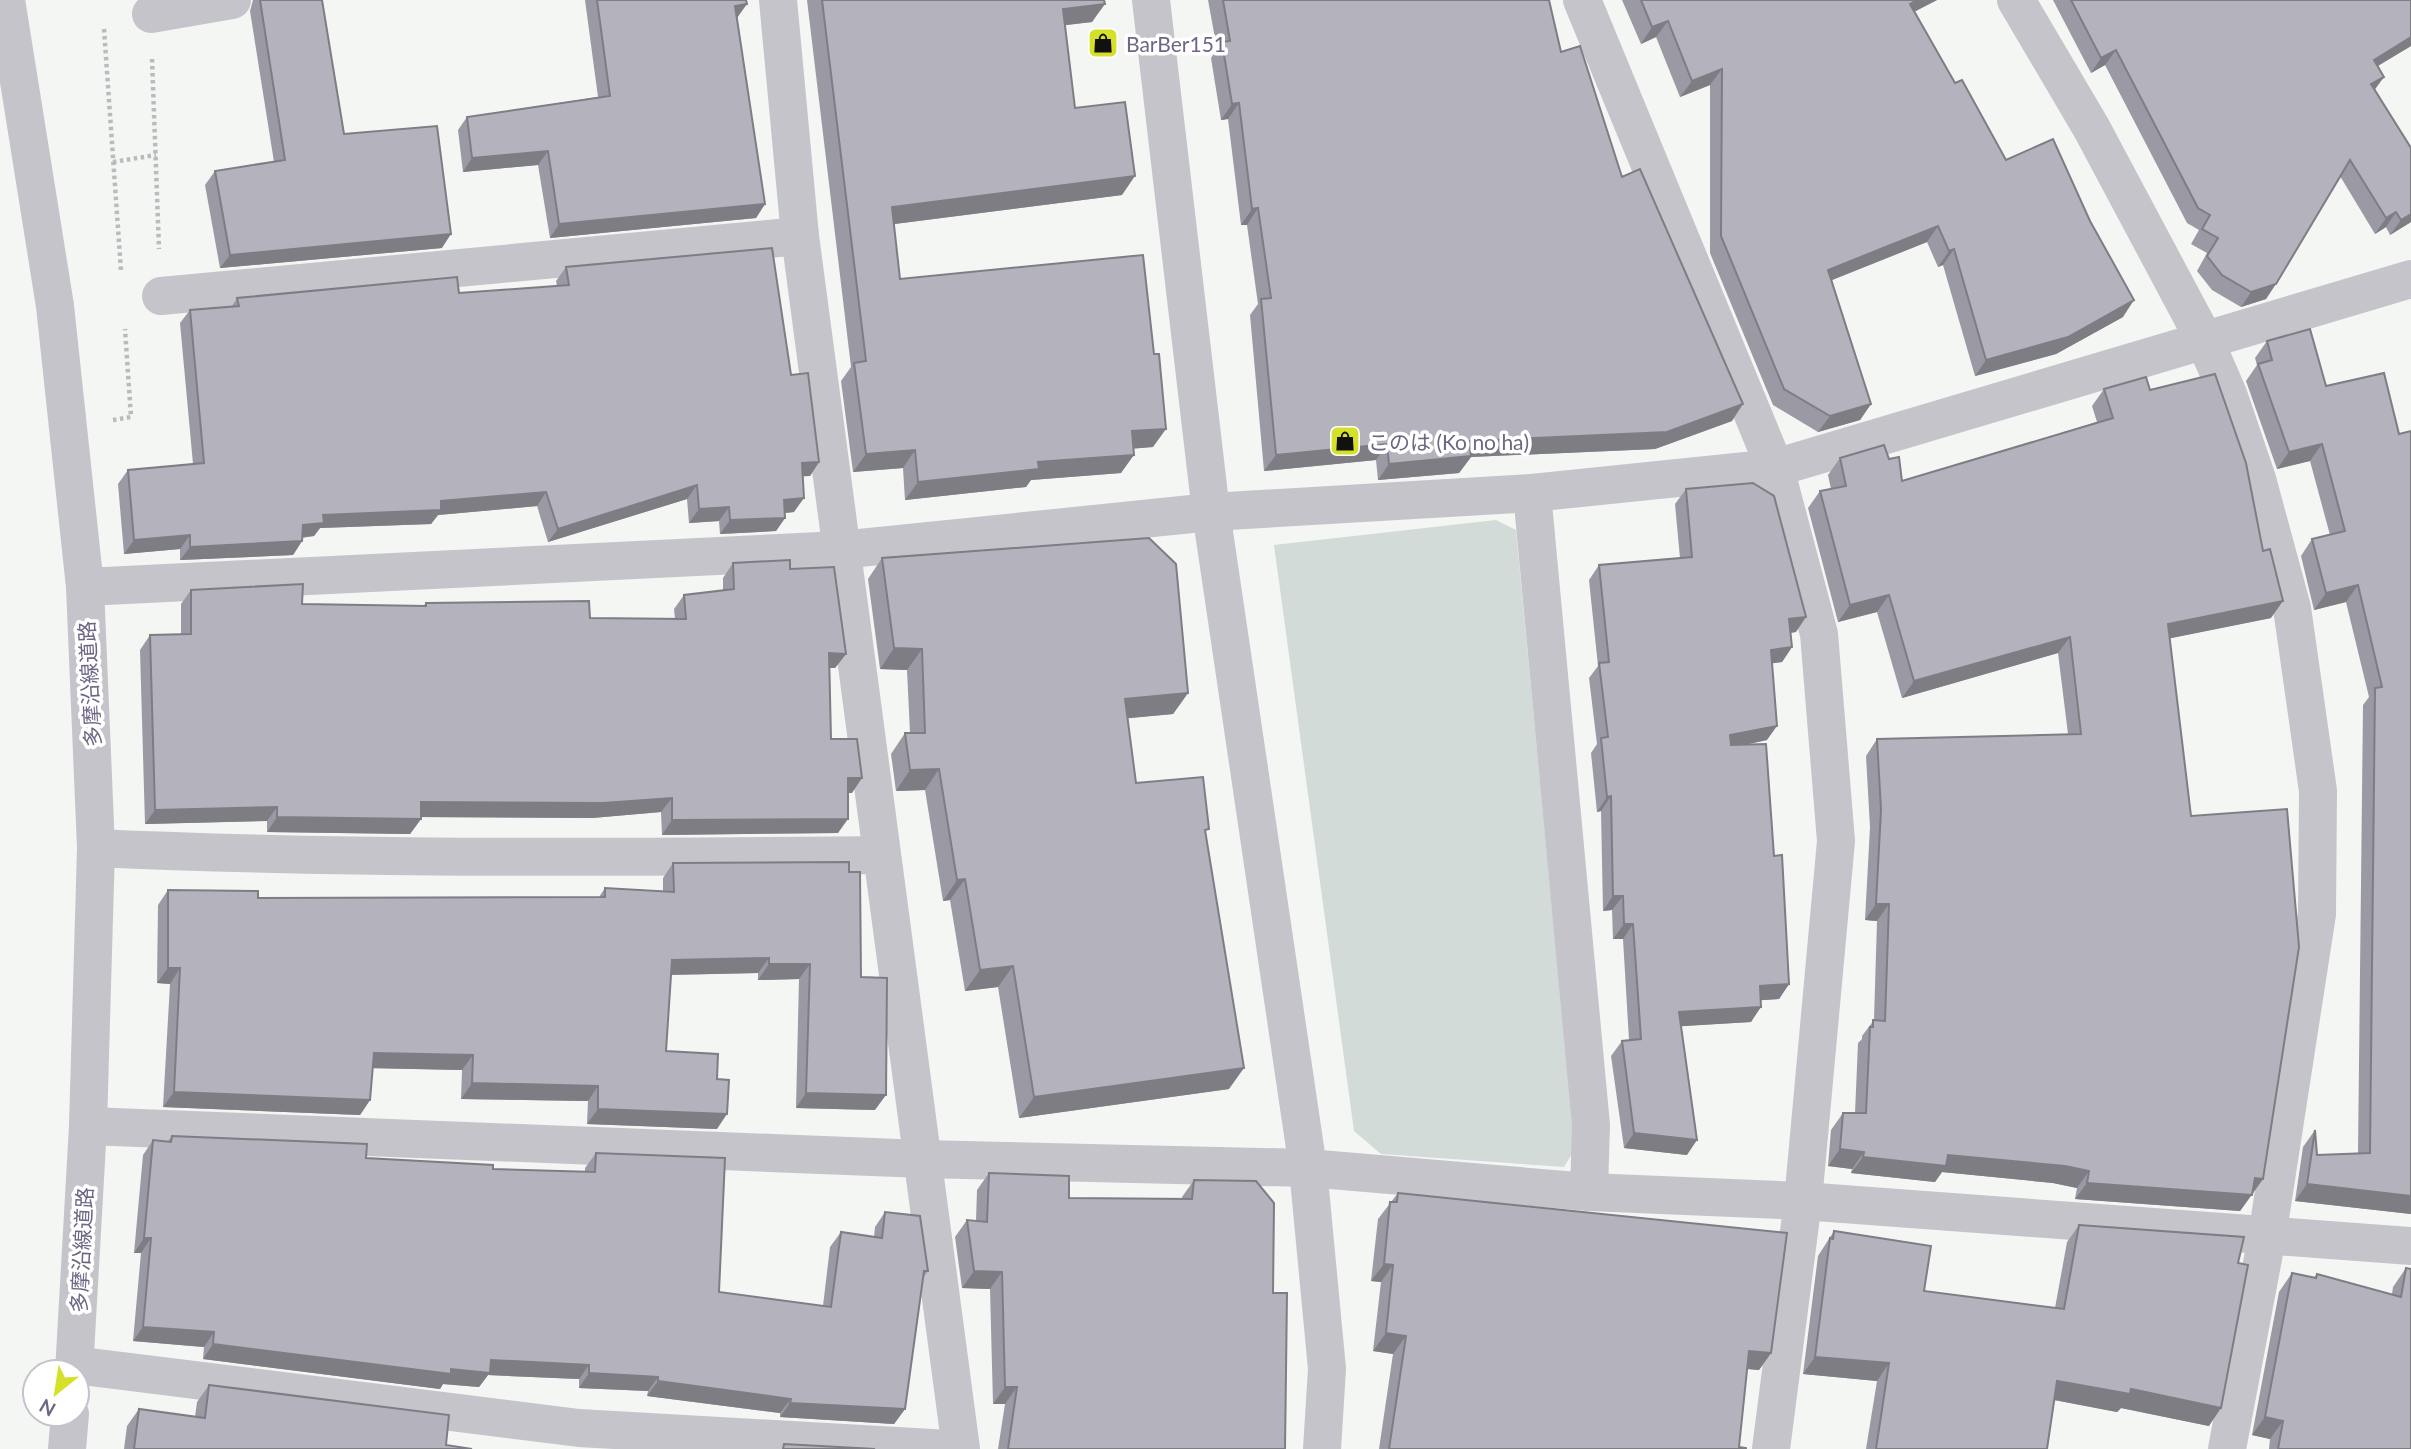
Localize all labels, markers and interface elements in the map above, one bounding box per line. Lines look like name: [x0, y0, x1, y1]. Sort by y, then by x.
shop icon: BarBer151: [1086, 26, 1120, 60]
place label: BarBer151: [1126, 31, 1226, 56]
shop icon: このは (Ko no ha): [1328, 424, 1362, 458]
place label: このは (Ko no ha): [1368, 429, 1529, 454]
street label: 多摩沿線道路: [73, 620, 105, 748]
street label: 多摩沿線道路: [65, 1186, 97, 1314]
north arrow: [21, 1358, 91, 1428]
text: N: [35, 1395, 59, 1422]

